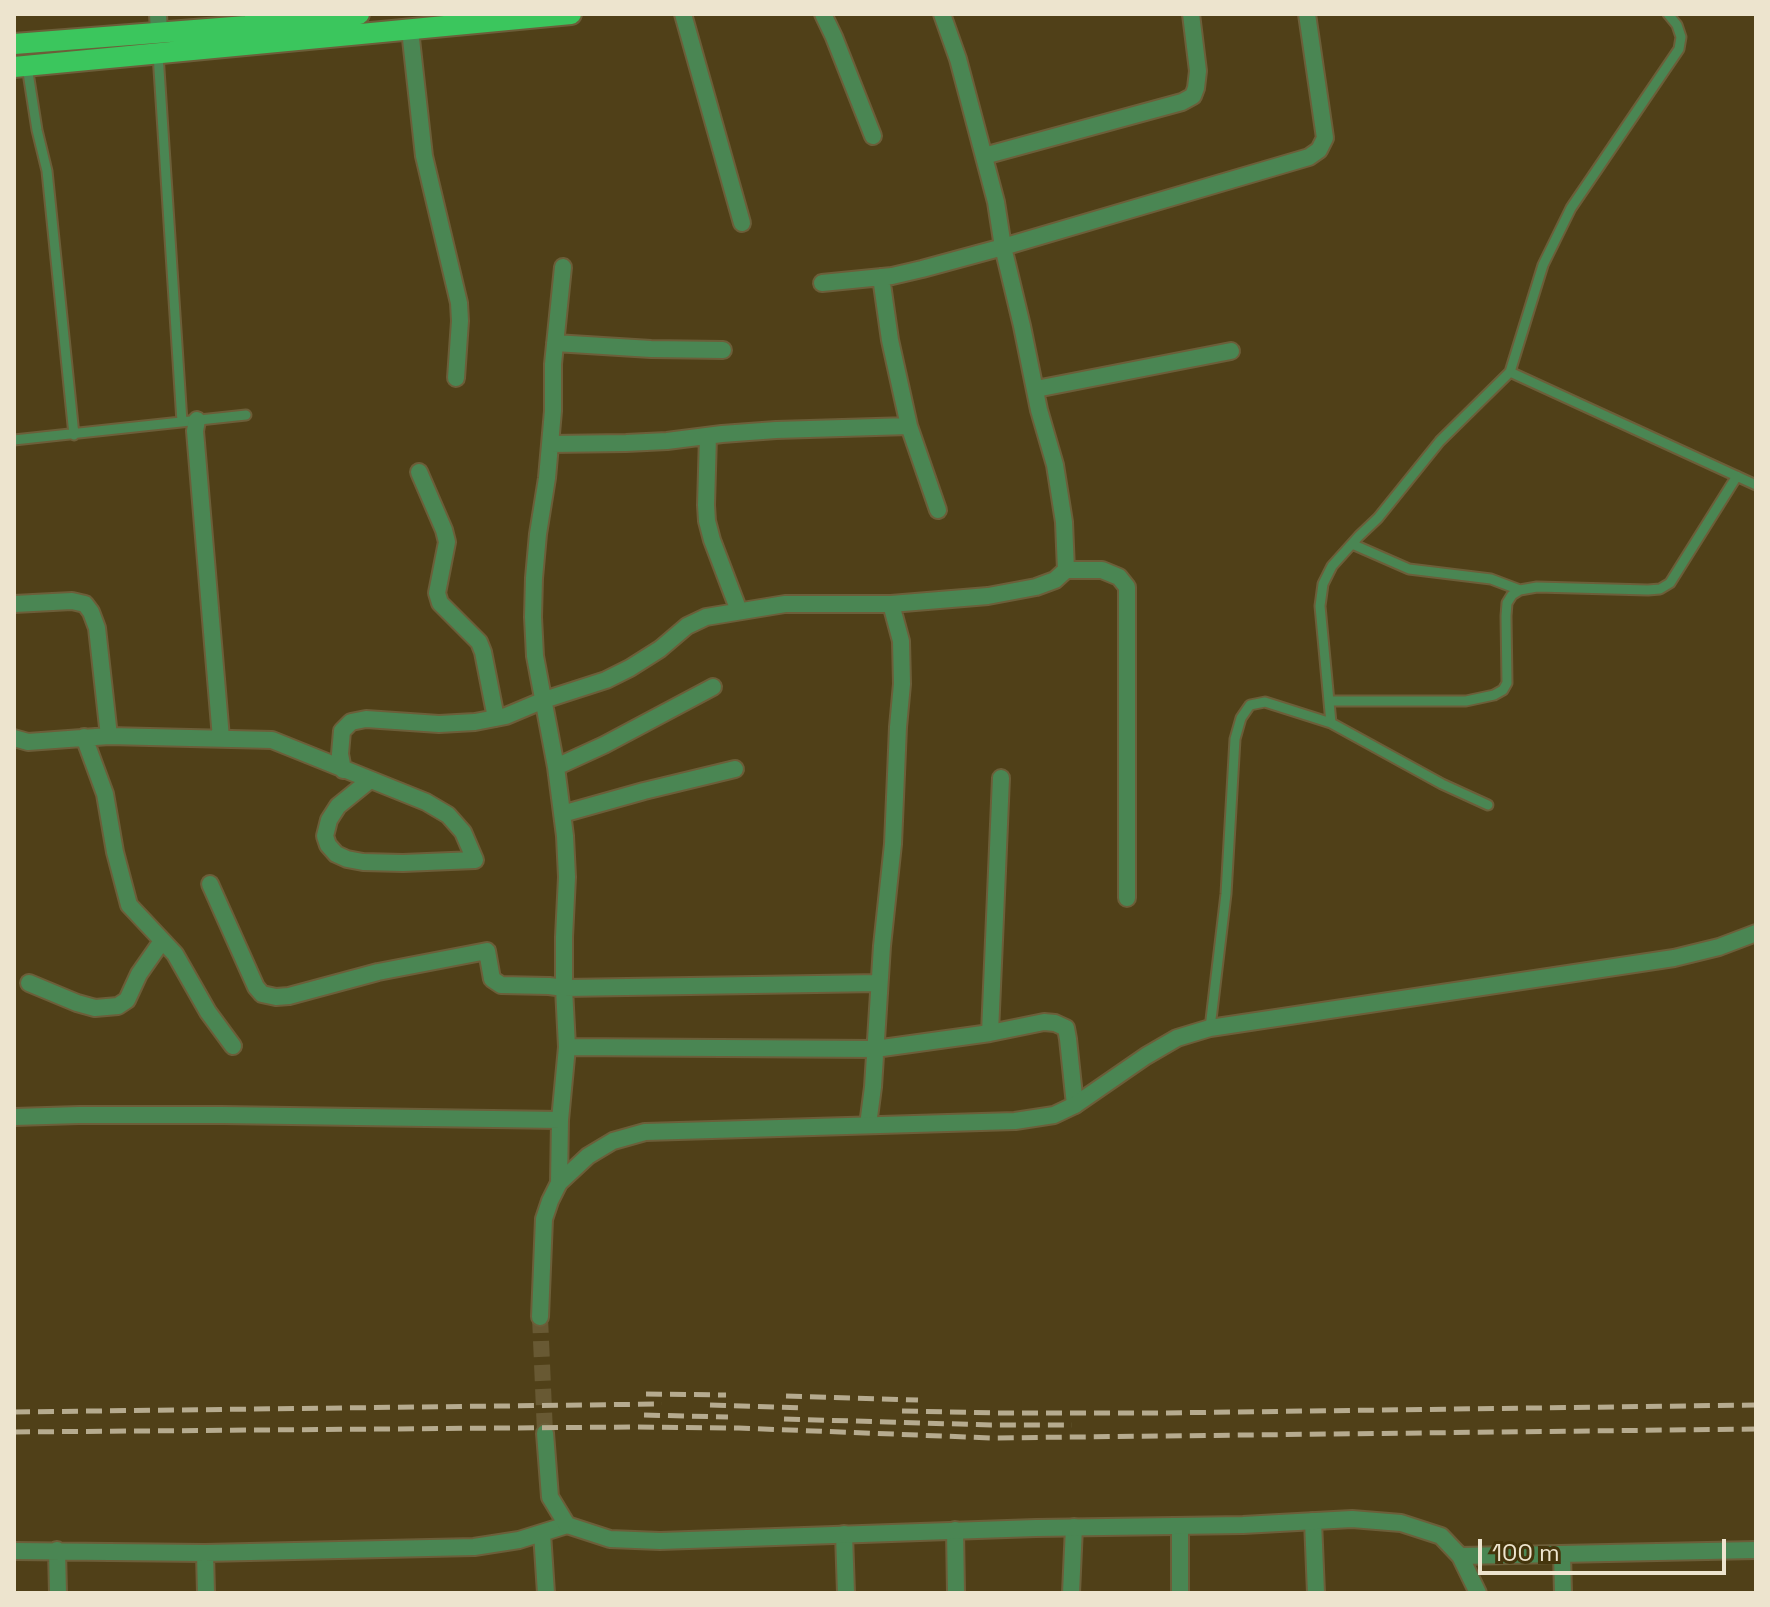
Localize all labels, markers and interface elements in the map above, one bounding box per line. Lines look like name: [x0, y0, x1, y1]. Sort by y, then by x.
scale bar: [1482, 1523, 1730, 1573]
text: 100 m: [1492, 1537, 1560, 1568]

